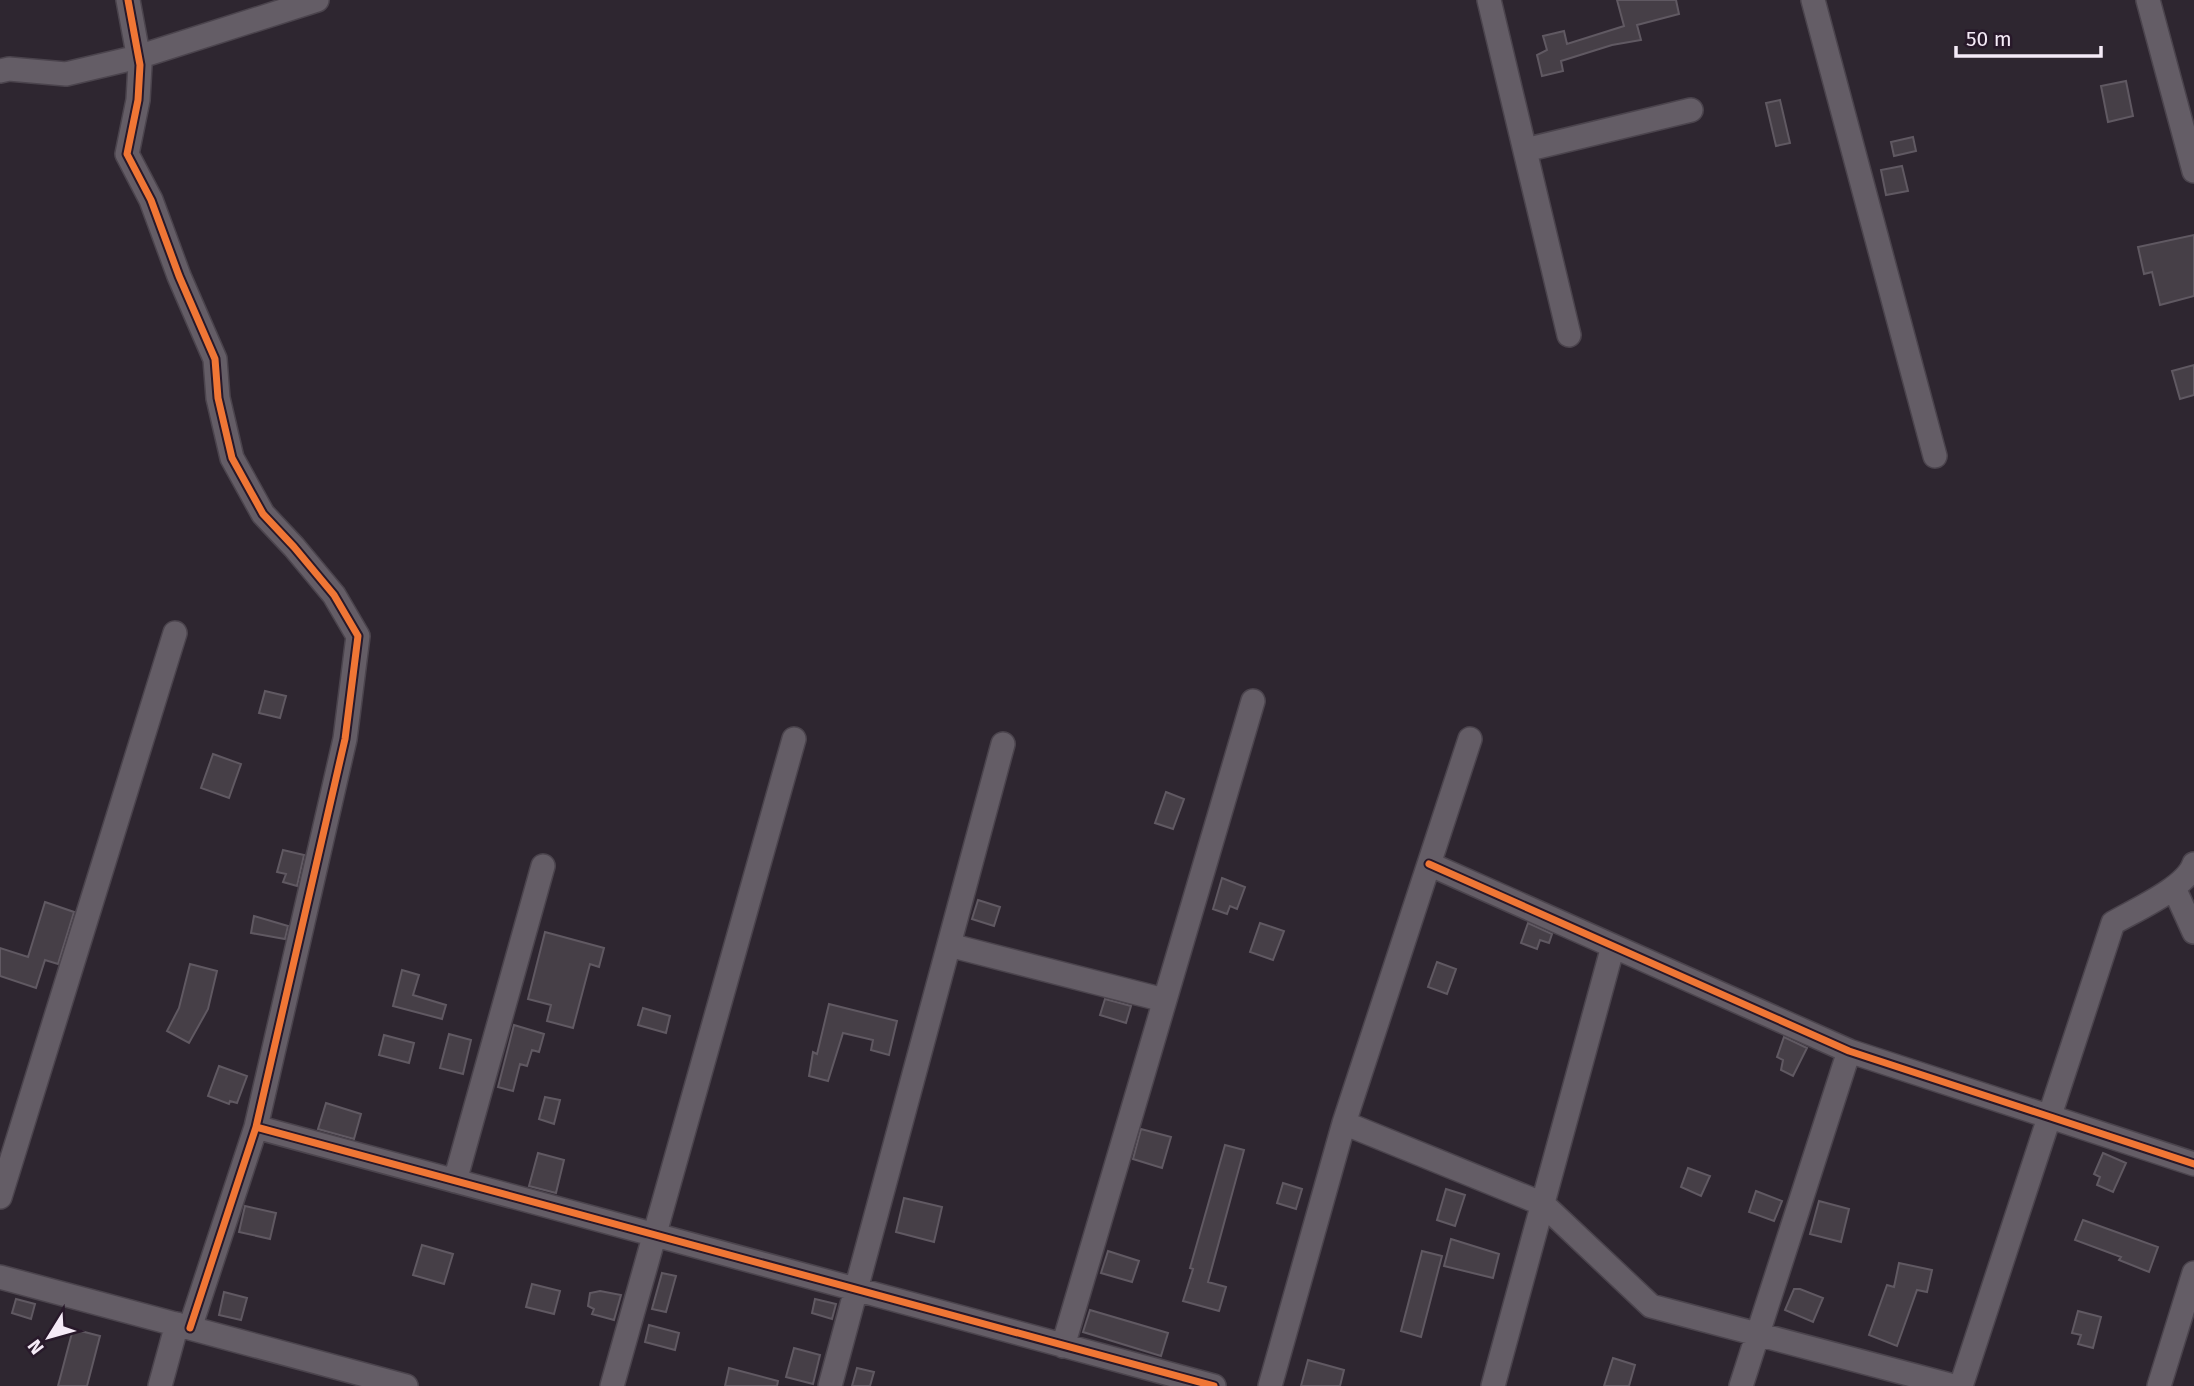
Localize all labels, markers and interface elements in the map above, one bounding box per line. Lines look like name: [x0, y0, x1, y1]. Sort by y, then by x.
scale bar: [1956, 14, 2101, 58]
text: 50 m: [1966, 26, 2012, 52]
north arrow: [14, 1302, 84, 1372]
text: N: [23, 1335, 49, 1359]

